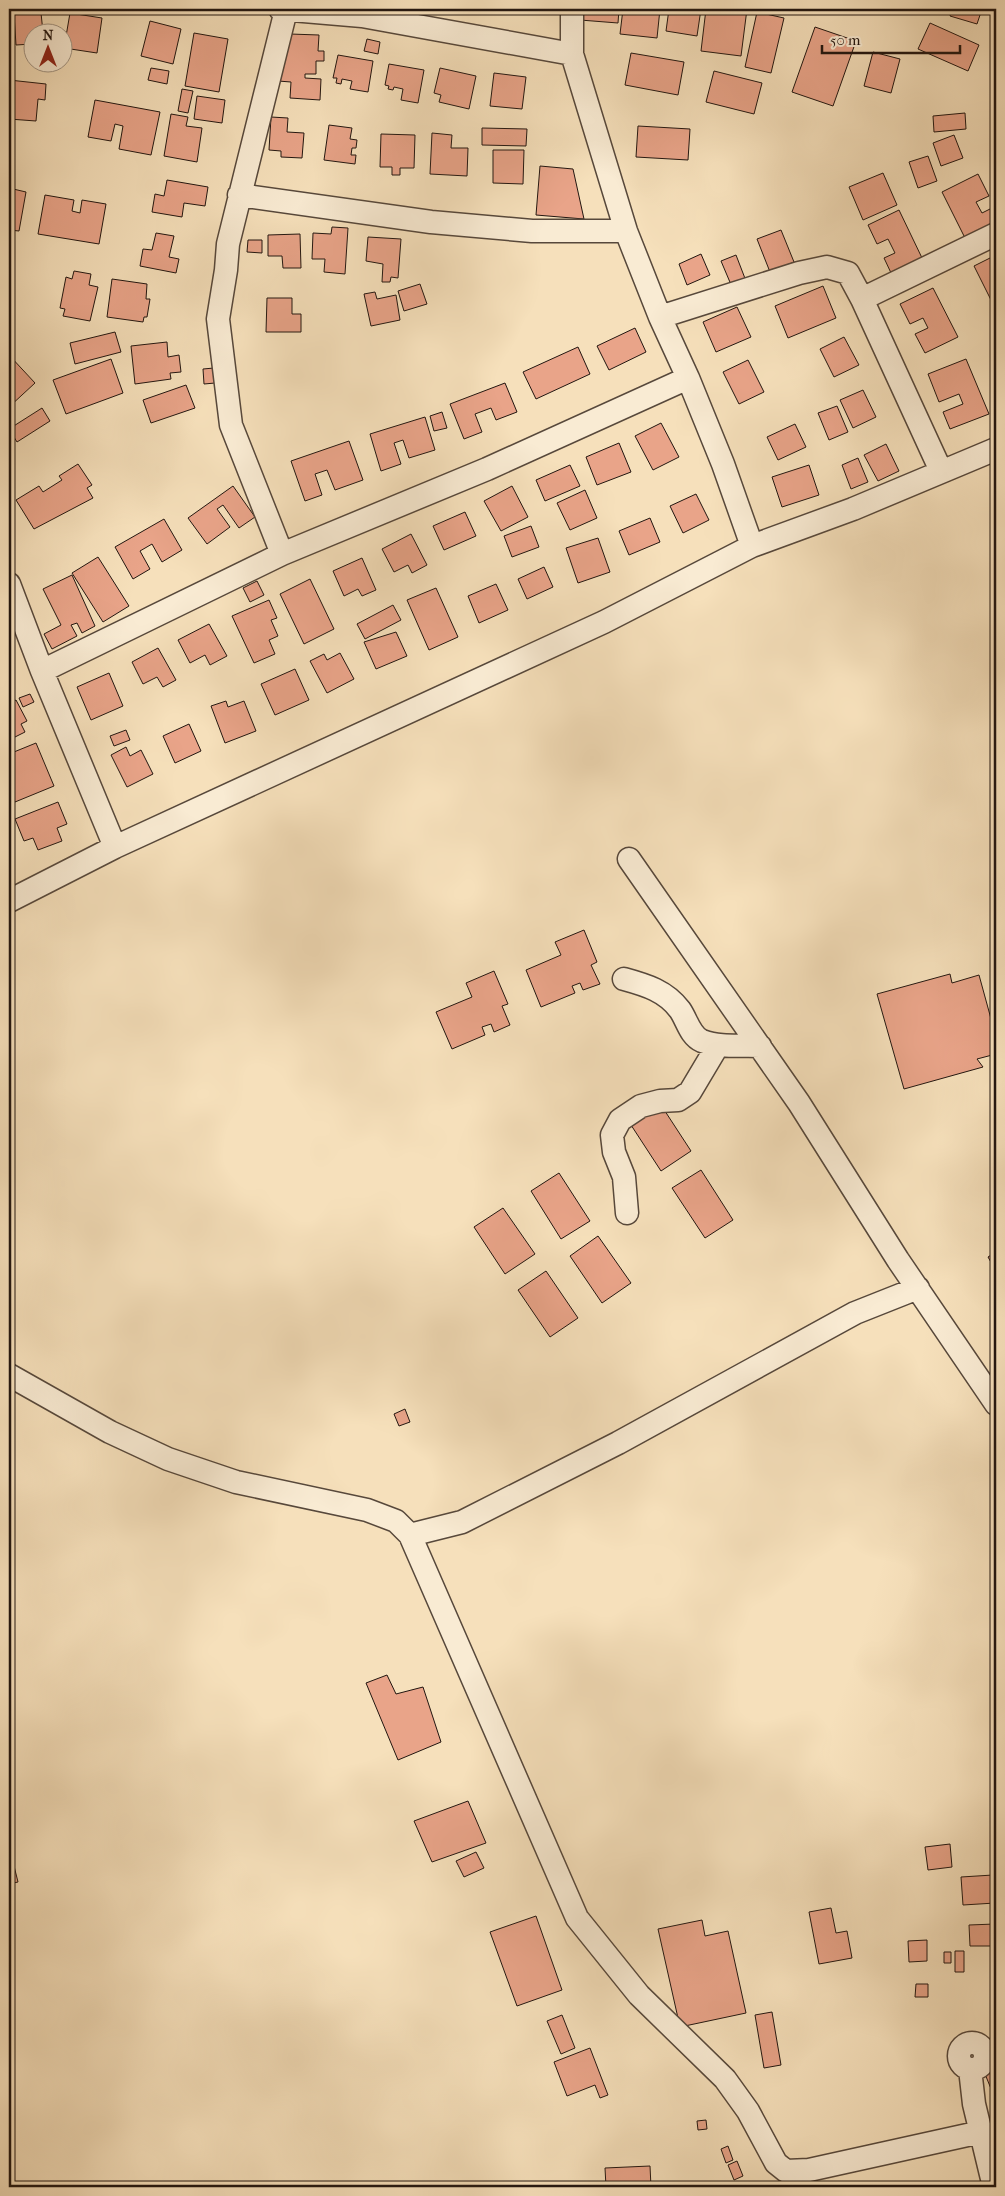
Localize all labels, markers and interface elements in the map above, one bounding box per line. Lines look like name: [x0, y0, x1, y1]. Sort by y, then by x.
north arrow: [22, 22, 72, 72]
scale bar: [822, 22, 960, 54]
text: N: [43, 27, 54, 44]
text: 50 m: [830, 31, 861, 49]

